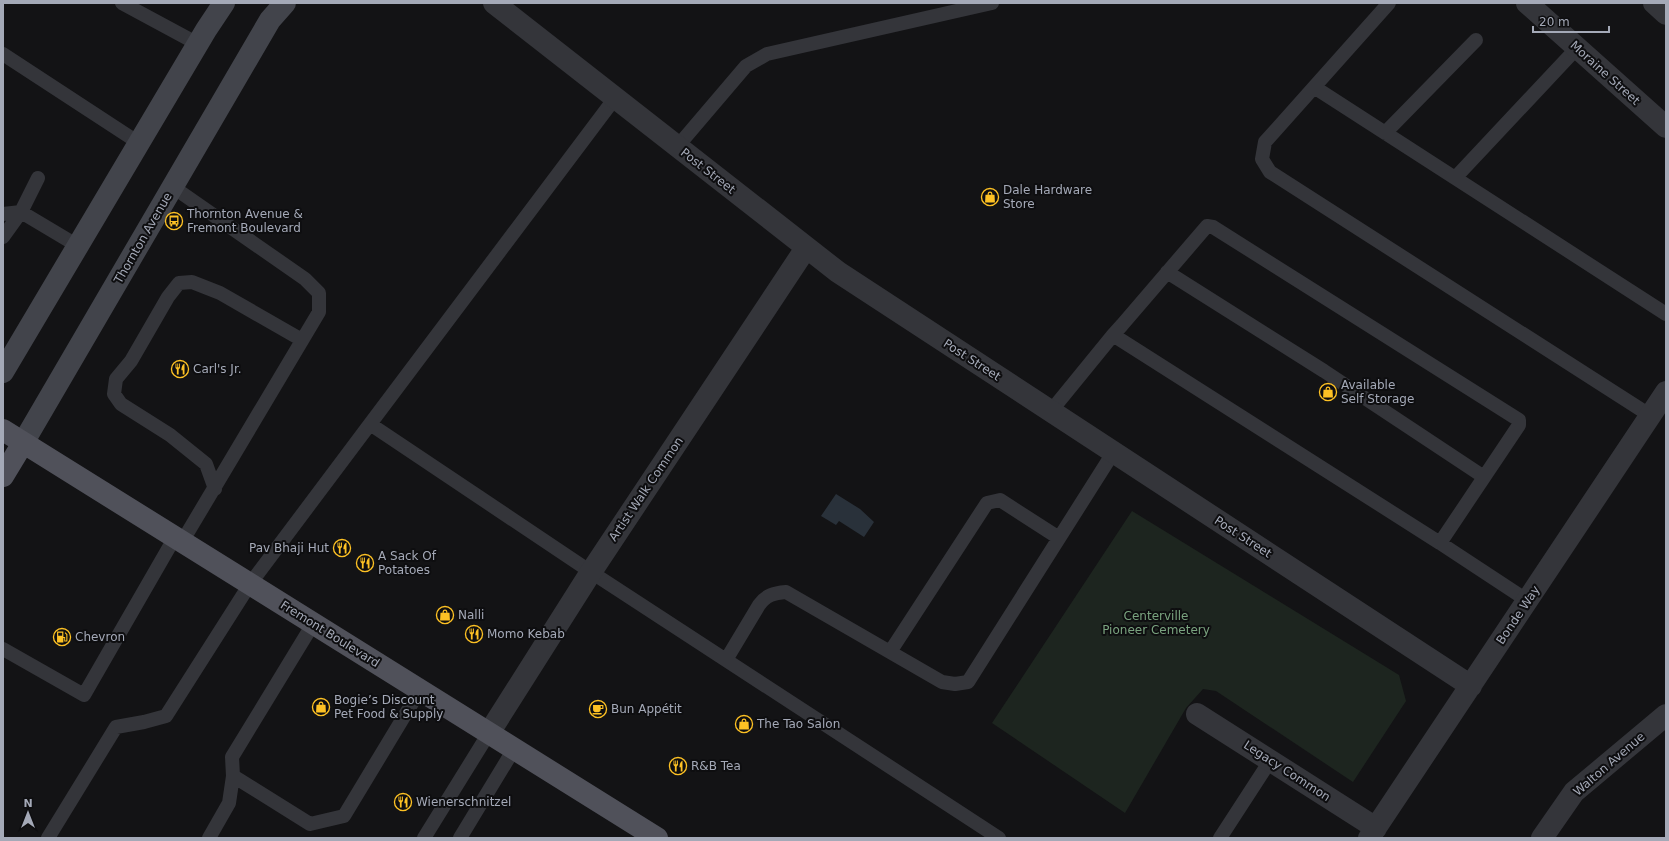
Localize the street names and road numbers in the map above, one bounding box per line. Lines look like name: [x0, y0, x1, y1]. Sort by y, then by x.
street label: Moraine Street: [1567, 38, 1643, 108]
street label: Post Street: [678, 145, 738, 197]
street label: Thornton Avenue: [111, 190, 175, 287]
street label: Post Street: [941, 336, 1003, 384]
street label: Artist Walk Common: [606, 434, 686, 544]
street label: Post Street: [1212, 513, 1274, 561]
street label: Bonde Way: [1493, 583, 1543, 647]
street label: Fremont Boulevard: [278, 598, 382, 670]
street label: Walton Avenue: [1571, 729, 1647, 799]
street label: Legacy Common: [1241, 738, 1333, 804]

